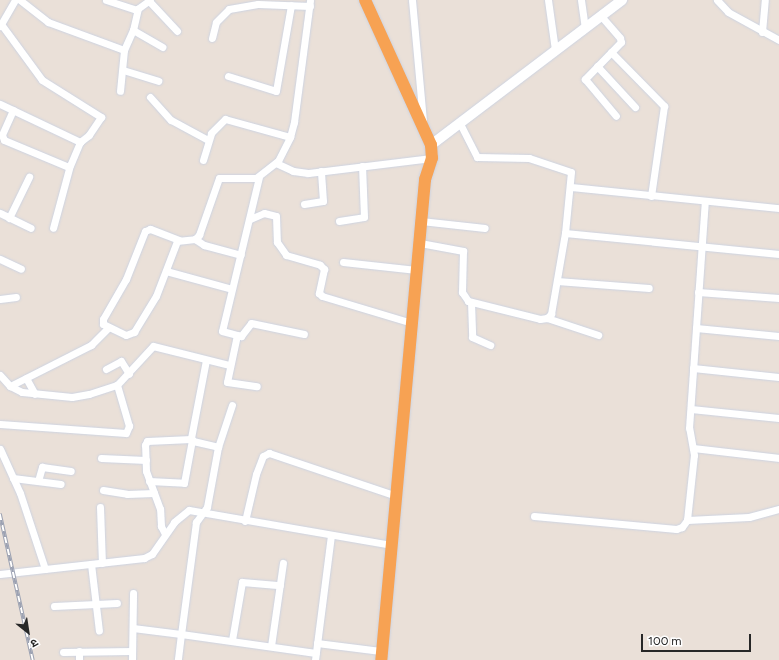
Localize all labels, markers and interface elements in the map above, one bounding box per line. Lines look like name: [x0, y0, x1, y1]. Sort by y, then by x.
north arrow: [8, 612, 48, 652]
scale bar: [643, 626, 753, 652]
text: 100 m: [648, 634, 682, 648]
text: उ: [28, 636, 40, 650]

